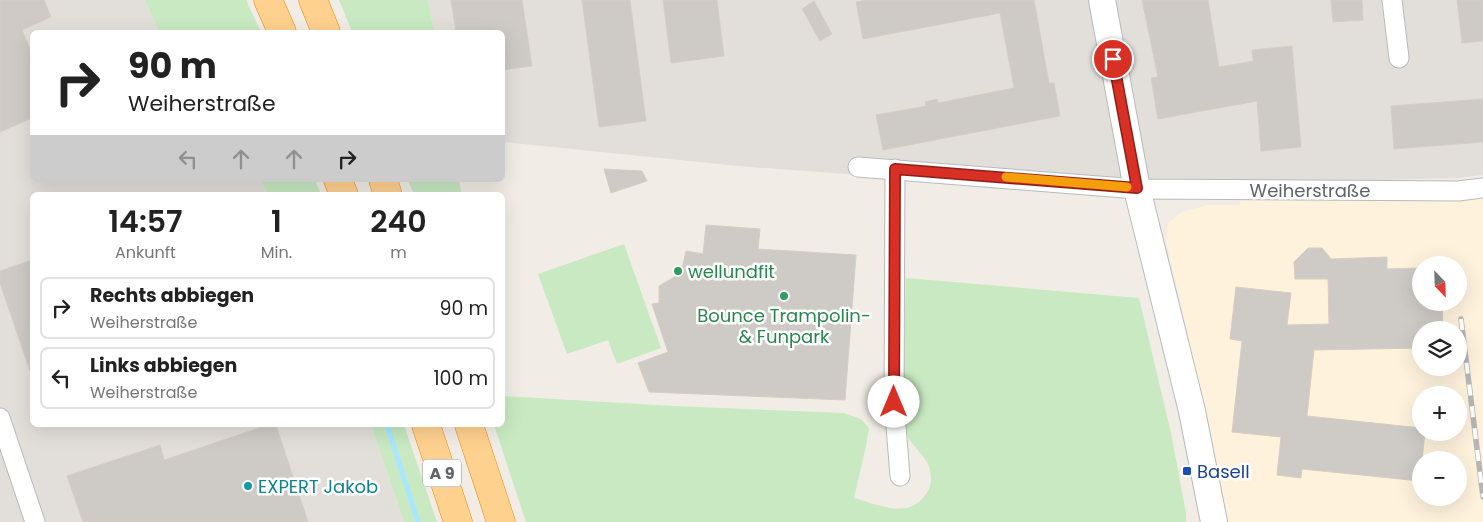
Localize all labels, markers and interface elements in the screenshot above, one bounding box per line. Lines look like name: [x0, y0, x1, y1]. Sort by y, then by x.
pin: [1092, 38, 1134, 80]
text: 90 m: [128, 41, 217, 90]
icon: arrive: [1099, 45, 1127, 73]
icon: right: [45, 50, 110, 115]
text: Weiherstraße: [128, 88, 276, 119]
icon: left: [174, 145, 202, 173]
icon: ahead: [227, 145, 255, 173]
icon: ahead: [280, 145, 308, 173]
icon: right: [333, 145, 361, 173]
street label: Weiherstraße: [1250, 178, 1370, 203]
text: 14:57: [108, 200, 183, 243]
text: 1: [271, 200, 282, 243]
text: 240: [370, 200, 427, 243]
text: Ankunft: [115, 241, 176, 264]
text: Min.: [261, 241, 292, 264]
text: m: [390, 241, 407, 264]
north arrow: [1412, 256, 1468, 311]
map controls: [1412, 256, 1467, 506]
place label: wellundfit: [688, 259, 775, 284]
marker: wellundfit: [672, 265, 684, 277]
text: Rechts abbiegen: [90, 282, 254, 309]
marker: Bounce Trampolin- & Funpark: [778, 290, 790, 302]
icon: right: [47, 294, 75, 322]
text: 90 m: [439, 295, 488, 322]
place label: Bounce Trampolin- & Funpark: [697, 303, 871, 349]
text: Weiherstraße: [90, 311, 197, 334]
button: layers: [1412, 321, 1467, 376]
text: Links abbiegen: [90, 352, 237, 379]
icon: left: [47, 364, 75, 392]
text: 100 m: [433, 365, 488, 392]
position arrow: [867, 375, 919, 427]
text: Weiherstraße: [90, 381, 197, 404]
button: +: [1412, 386, 1467, 441]
button: −: [1412, 451, 1467, 506]
road number: A 9: [423, 459, 461, 486]
place label: Basell: [1197, 459, 1250, 484]
marker: Basell: [1181, 465, 1193, 477]
place label: EXPERT Jakob: [258, 474, 378, 499]
marker: EXPERT Jakob: [242, 480, 254, 492]

